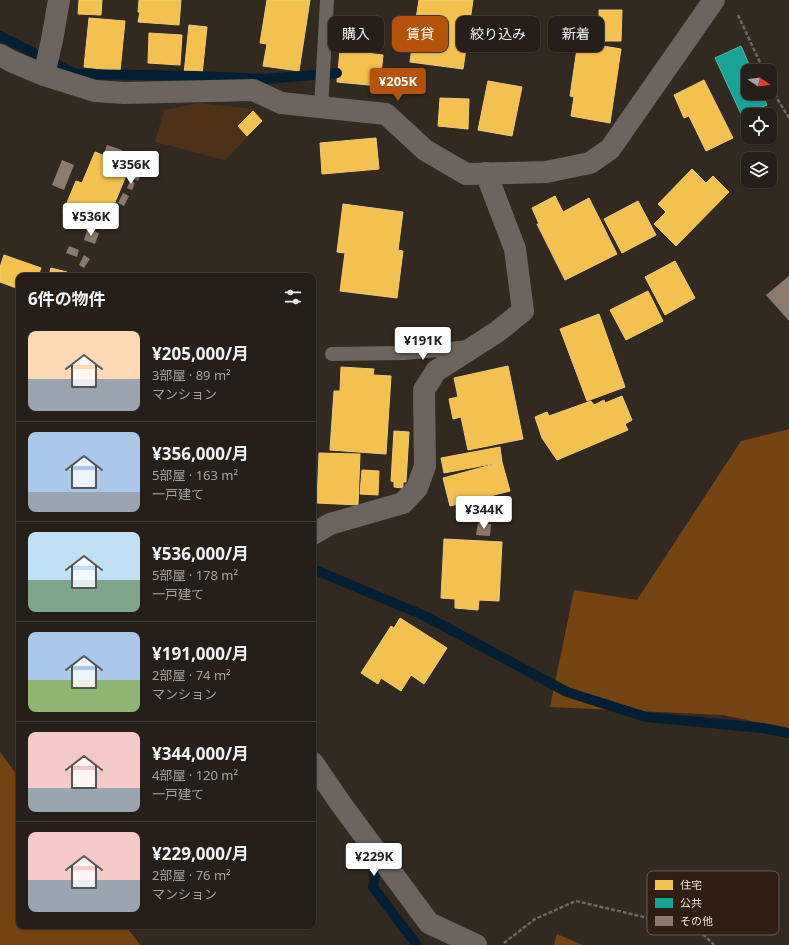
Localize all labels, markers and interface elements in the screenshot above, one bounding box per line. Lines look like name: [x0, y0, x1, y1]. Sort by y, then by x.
chip: 購入: [328, 16, 384, 52]
chip: 賃貸: [392, 16, 448, 52]
chip: 絞り込み: [456, 16, 540, 52]
chip: 新着: [548, 16, 604, 52]
north arrow: [741, 64, 777, 100]
map controls: [741, 64, 777, 188]
pin: ¥205K: [370, 68, 426, 102]
text: ¥205K: [379, 72, 417, 90]
button: locate: [741, 108, 777, 144]
pin: ¥356K: [103, 151, 159, 185]
button: layers: [741, 152, 777, 188]
text: ¥356K: [112, 155, 150, 173]
pin: ¥536K: [63, 203, 119, 237]
text: ¥536K: [72, 207, 110, 225]
icon: filters: [282, 286, 304, 308]
text: 6件の物件: [28, 287, 106, 310]
pin: ¥191K: [395, 327, 451, 361]
text: ¥191K: [404, 331, 442, 349]
text: ¥205,000/月: [152, 342, 249, 365]
icon: home: [60, 347, 108, 395]
text: 3部屋 · 89 m²: [152, 366, 231, 384]
text: マンション: [152, 385, 217, 403]
text: ¥356,000/月: [152, 442, 249, 465]
icon: home: [60, 448, 108, 496]
text: 5部屋 · 163 m²: [152, 466, 238, 484]
text: 一戸建て: [152, 485, 204, 503]
pin: ¥344K: [456, 496, 512, 530]
text: ¥344K: [465, 500, 503, 518]
text: ¥536,000/月: [152, 542, 249, 565]
icon: home: [60, 548, 108, 596]
text: 5部屋 · 178 m²: [152, 566, 238, 584]
text: 一戸建て: [152, 585, 204, 603]
text: ¥191,000/月: [152, 642, 249, 665]
icon: home: [60, 648, 108, 696]
text: 2部屋 · 74 m²: [152, 666, 231, 684]
text: マンション: [152, 685, 217, 703]
text: ¥344,000/月: [152, 742, 249, 765]
icon: home: [60, 748, 108, 796]
text: 4部屋 · 120 m²: [152, 766, 238, 784]
text: 一戸建て: [152, 785, 204, 803]
text: ¥229,000/月: [152, 842, 249, 865]
pin: ¥229K: [346, 843, 402, 877]
text: ¥229K: [355, 847, 393, 865]
icon: home: [60, 848, 108, 896]
text: 2部屋 · 76 m²: [152, 866, 231, 884]
legend: [647, 871, 779, 935]
text: 住宅: [680, 877, 702, 892]
text: マンション: [152, 885, 217, 903]
text: 公共: [680, 895, 702, 910]
text: その他: [680, 913, 713, 928]

